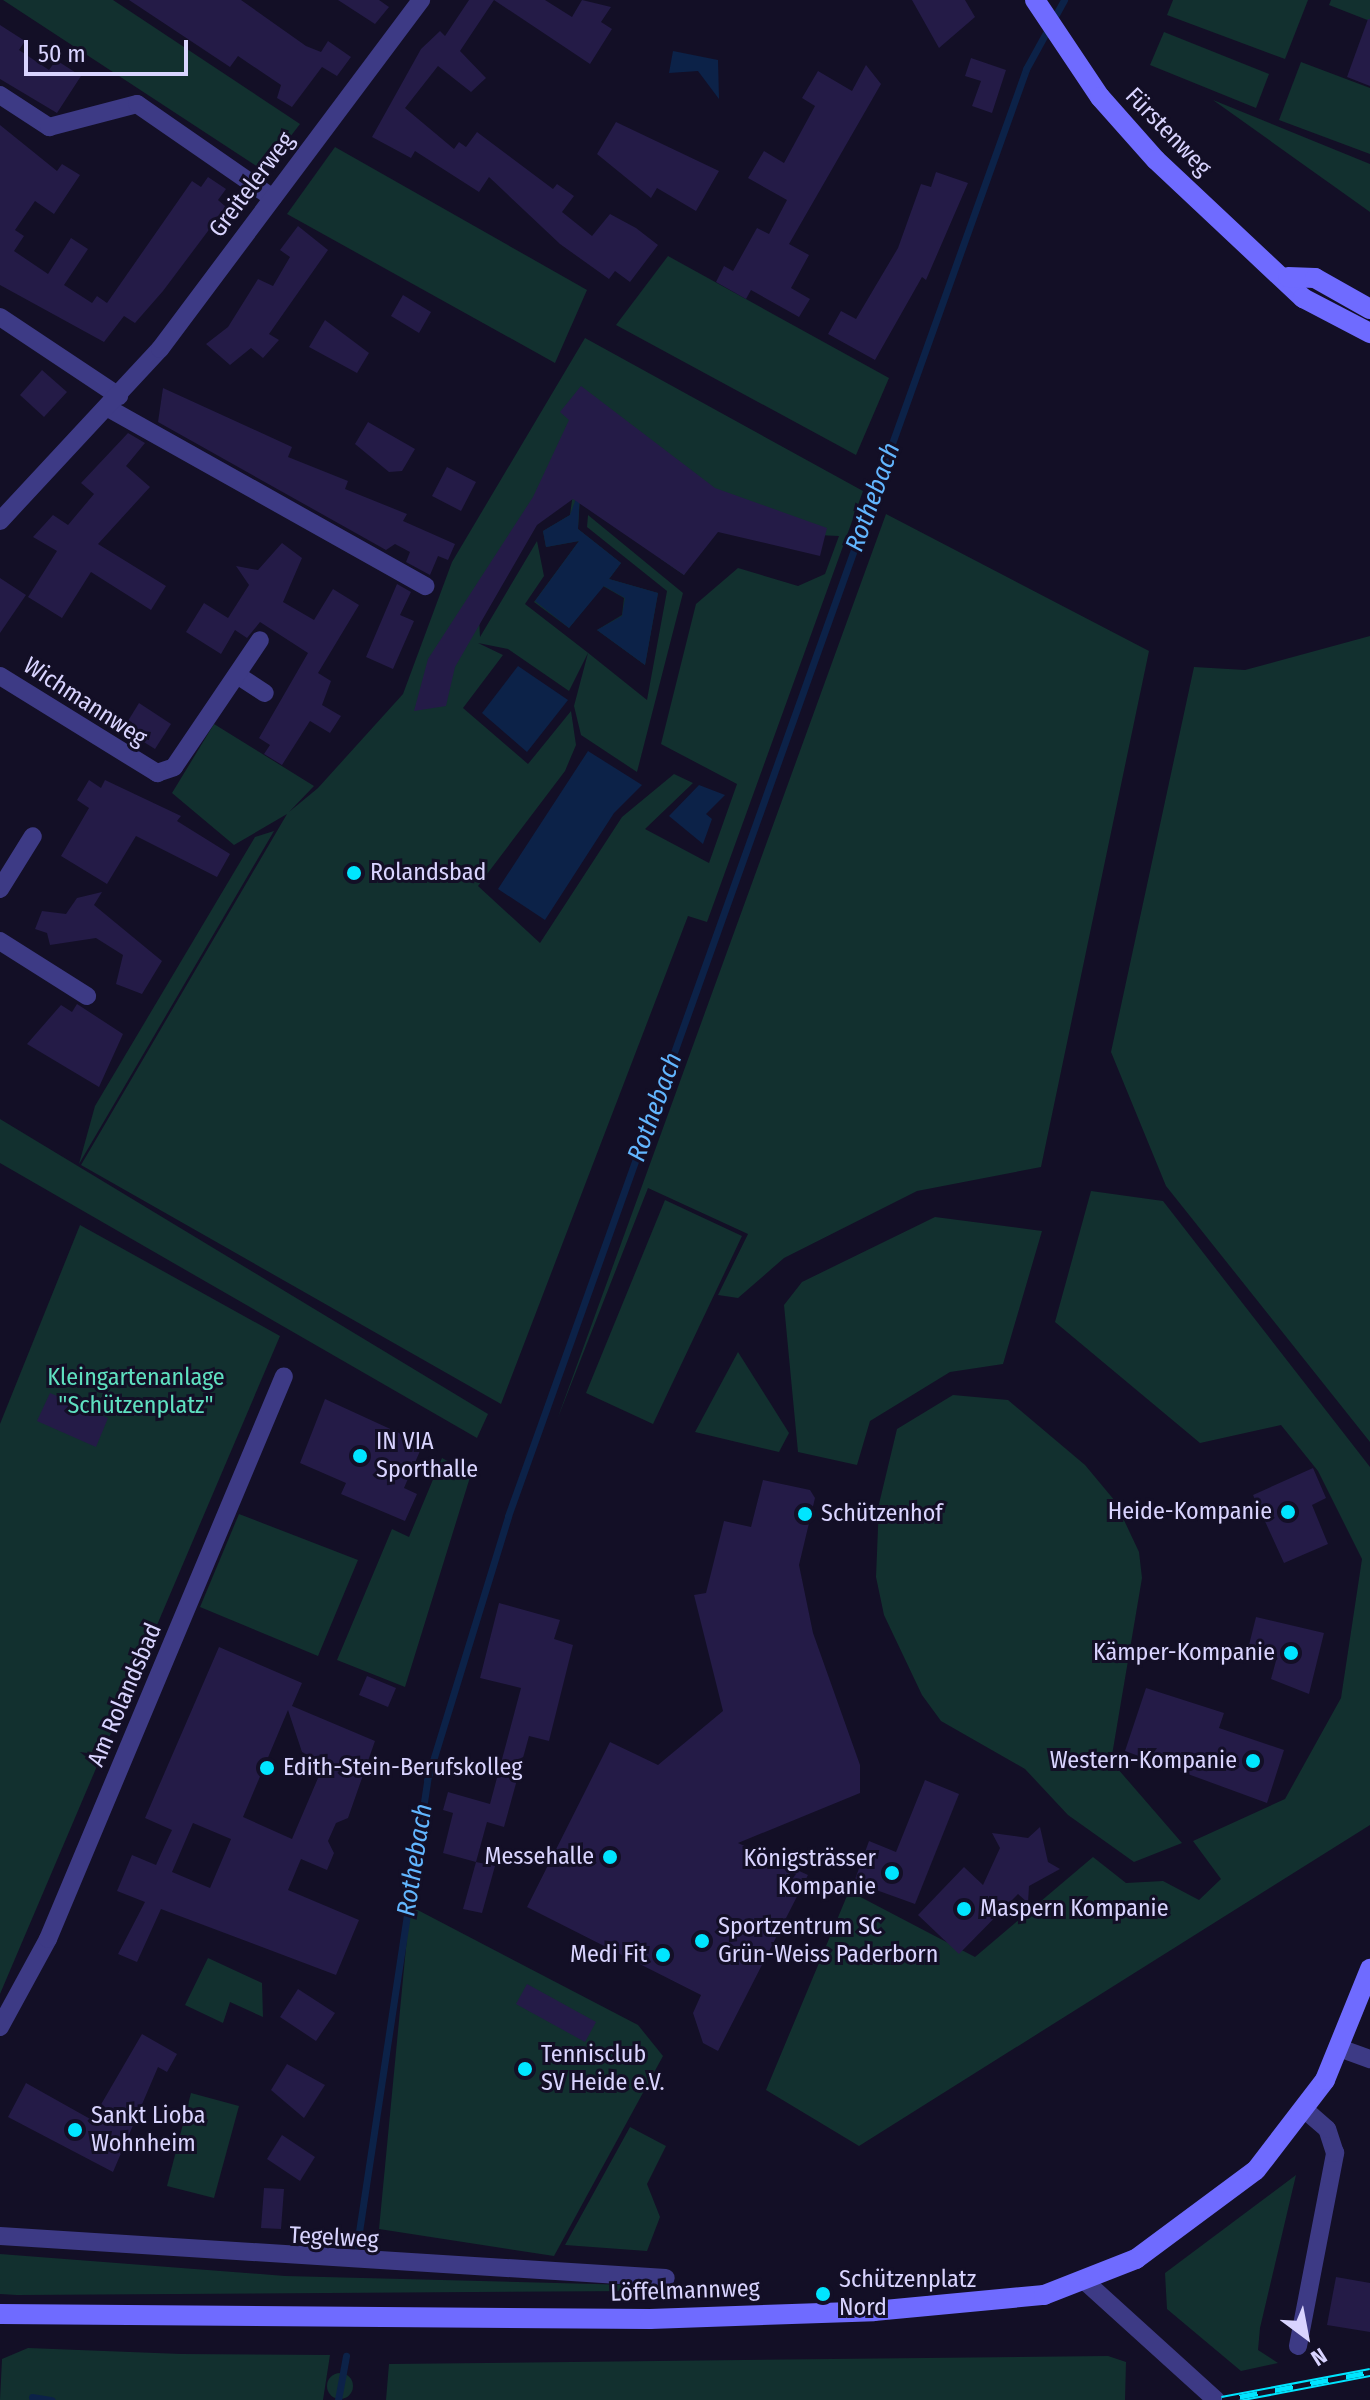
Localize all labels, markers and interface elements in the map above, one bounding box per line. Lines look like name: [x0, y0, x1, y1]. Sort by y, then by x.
scale bar: [28, 24, 192, 74]
text: 50 m: [38, 40, 86, 68]
street label: Fürstenweg: [1119, 82, 1217, 182]
street label: Greitelerweg: [203, 127, 301, 243]
water label: Rothebach: [839, 438, 907, 556]
street label: Wichmannweg: [18, 651, 152, 753]
place label: Rolandsbad: [370, 859, 486, 887]
marker: Rolandsbad: [345, 864, 363, 882]
water label: Rothebach: [621, 1048, 689, 1166]
park label: Kleingartenanlage "Schützenplatz": [47, 1364, 225, 1420]
place label: IN VIA Sporthalle: [376, 1428, 478, 1484]
marker: IN VIA Sporthalle: [351, 1447, 369, 1465]
place label: Heide-Kompanie: [1108, 1498, 1272, 1526]
place label: Schützenhof: [821, 1500, 943, 1528]
marker: Heide-Kompanie: [1279, 1503, 1297, 1521]
marker: Schützenhof: [796, 1505, 814, 1523]
street label: Am Rolandsbad: [82, 1619, 168, 1771]
place label: Kämper-Kompanie: [1093, 1639, 1275, 1667]
marker: Kämper-Kompanie: [1282, 1644, 1300, 1662]
place label: Western-Kompanie: [1050, 1747, 1237, 1775]
marker: Western-Kompanie: [1244, 1752, 1262, 1770]
place label: Edith-Stein-Berufskolleg: [283, 1754, 523, 1782]
marker: Edith-Stein-Berufskolleg: [258, 1759, 276, 1777]
water label: Rothebach: [391, 1801, 439, 1919]
place label: Messehalle: [484, 1843, 594, 1871]
place label: Königsträsser Kompanie: [743, 1845, 876, 1901]
marker: Messehalle: [601, 1848, 619, 1866]
marker: Königsträsser Kompanie: [883, 1864, 901, 1882]
place label: Maspern Kompanie: [980, 1895, 1168, 1923]
marker: Maspern Kompanie: [955, 1900, 973, 1918]
place label: Sportzentrum SC Grün-Weiss Paderborn: [718, 1913, 938, 1969]
marker: Sportzentrum SC Grün-Weiss Paderborn: [693, 1932, 711, 1950]
place label: Medi Fit: [570, 1941, 647, 1969]
marker: Medi Fit: [654, 1946, 672, 1964]
place label: Tennisclub SV Heide e.V.: [541, 2041, 665, 2097]
marker: Tennisclub SV Heide e.V.: [516, 2060, 534, 2078]
place label: Sankt Lioba Wohnheim: [91, 2102, 206, 2158]
marker: Sankt Lioba Wohnheim: [66, 2121, 84, 2139]
street label: Tegelweg: [289, 2221, 379, 2255]
place label: Schützenplatz Nord: [839, 2266, 976, 2322]
street label: Löffelmannweg: [610, 2274, 760, 2308]
marker: Schützenplatz Nord: [814, 2285, 832, 2303]
north arrow: [1266, 2296, 1346, 2376]
text: N: [1306, 2342, 1332, 2372]

